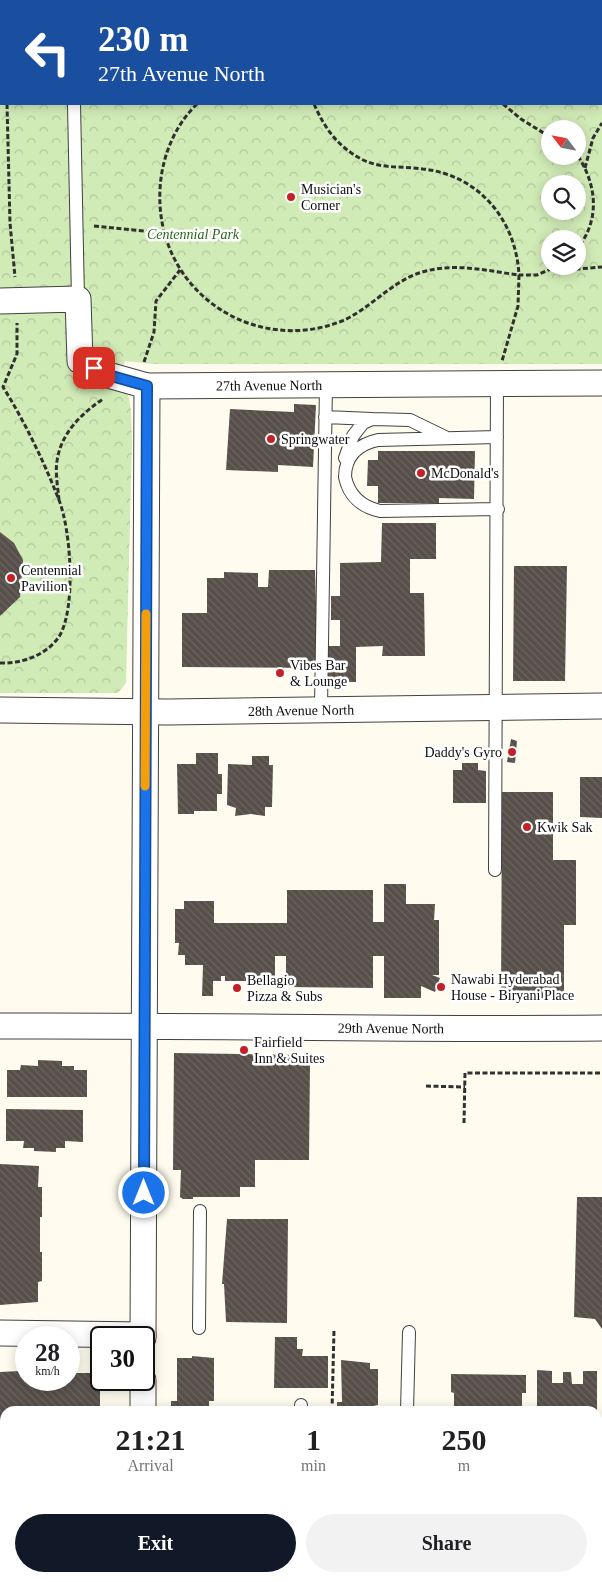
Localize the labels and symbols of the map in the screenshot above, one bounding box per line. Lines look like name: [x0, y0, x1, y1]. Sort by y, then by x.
north arrow: [541, 120, 586, 165]
place label: Musician's Corner: [301, 182, 361, 213]
marker: Musician's Corner: [285, 191, 297, 203]
park label: Centennial Park: [147, 227, 240, 242]
pin: [73, 347, 115, 389]
street label: 27th Avenue North: [216, 377, 322, 393]
place label: Springwater: [281, 432, 350, 447]
marker: Springwater: [265, 433, 277, 445]
place label: McDonald's: [431, 466, 499, 481]
marker: McDonald's: [415, 467, 427, 479]
place label: Centennial Pavilion: [21, 563, 82, 594]
marker: Centennial Pavilion: [5, 572, 17, 584]
place label: Vibes Bar & Lounge: [290, 658, 347, 689]
marker: Vibes Bar & Lounge: [274, 667, 286, 679]
street label: 28th Avenue North: [248, 702, 354, 718]
place label: Daddy's Gyro: [424, 745, 502, 760]
marker: Daddy's Gyro: [506, 746, 518, 758]
place label: Kwik Sak: [537, 820, 593, 835]
marker: Kwik Sak: [521, 821, 533, 833]
place label: Nawabi Hyderabad House - Biryani Place: [451, 972, 574, 1003]
place label: Bellagio Pizza & Subs: [247, 973, 322, 1004]
marker: Nawabi Hyderabad House - Biryani Place: [435, 981, 447, 993]
marker: Bellagio Pizza & Subs: [231, 982, 243, 994]
street label: 29th Avenue North: [338, 1020, 444, 1036]
place label: Fairfield Inn & Suites: [254, 1035, 325, 1066]
marker: Fairfield Inn & Suites: [238, 1044, 250, 1056]
position arrow: [117, 1166, 169, 1218]
speed limit sign: 30: [90, 1326, 155, 1391]

